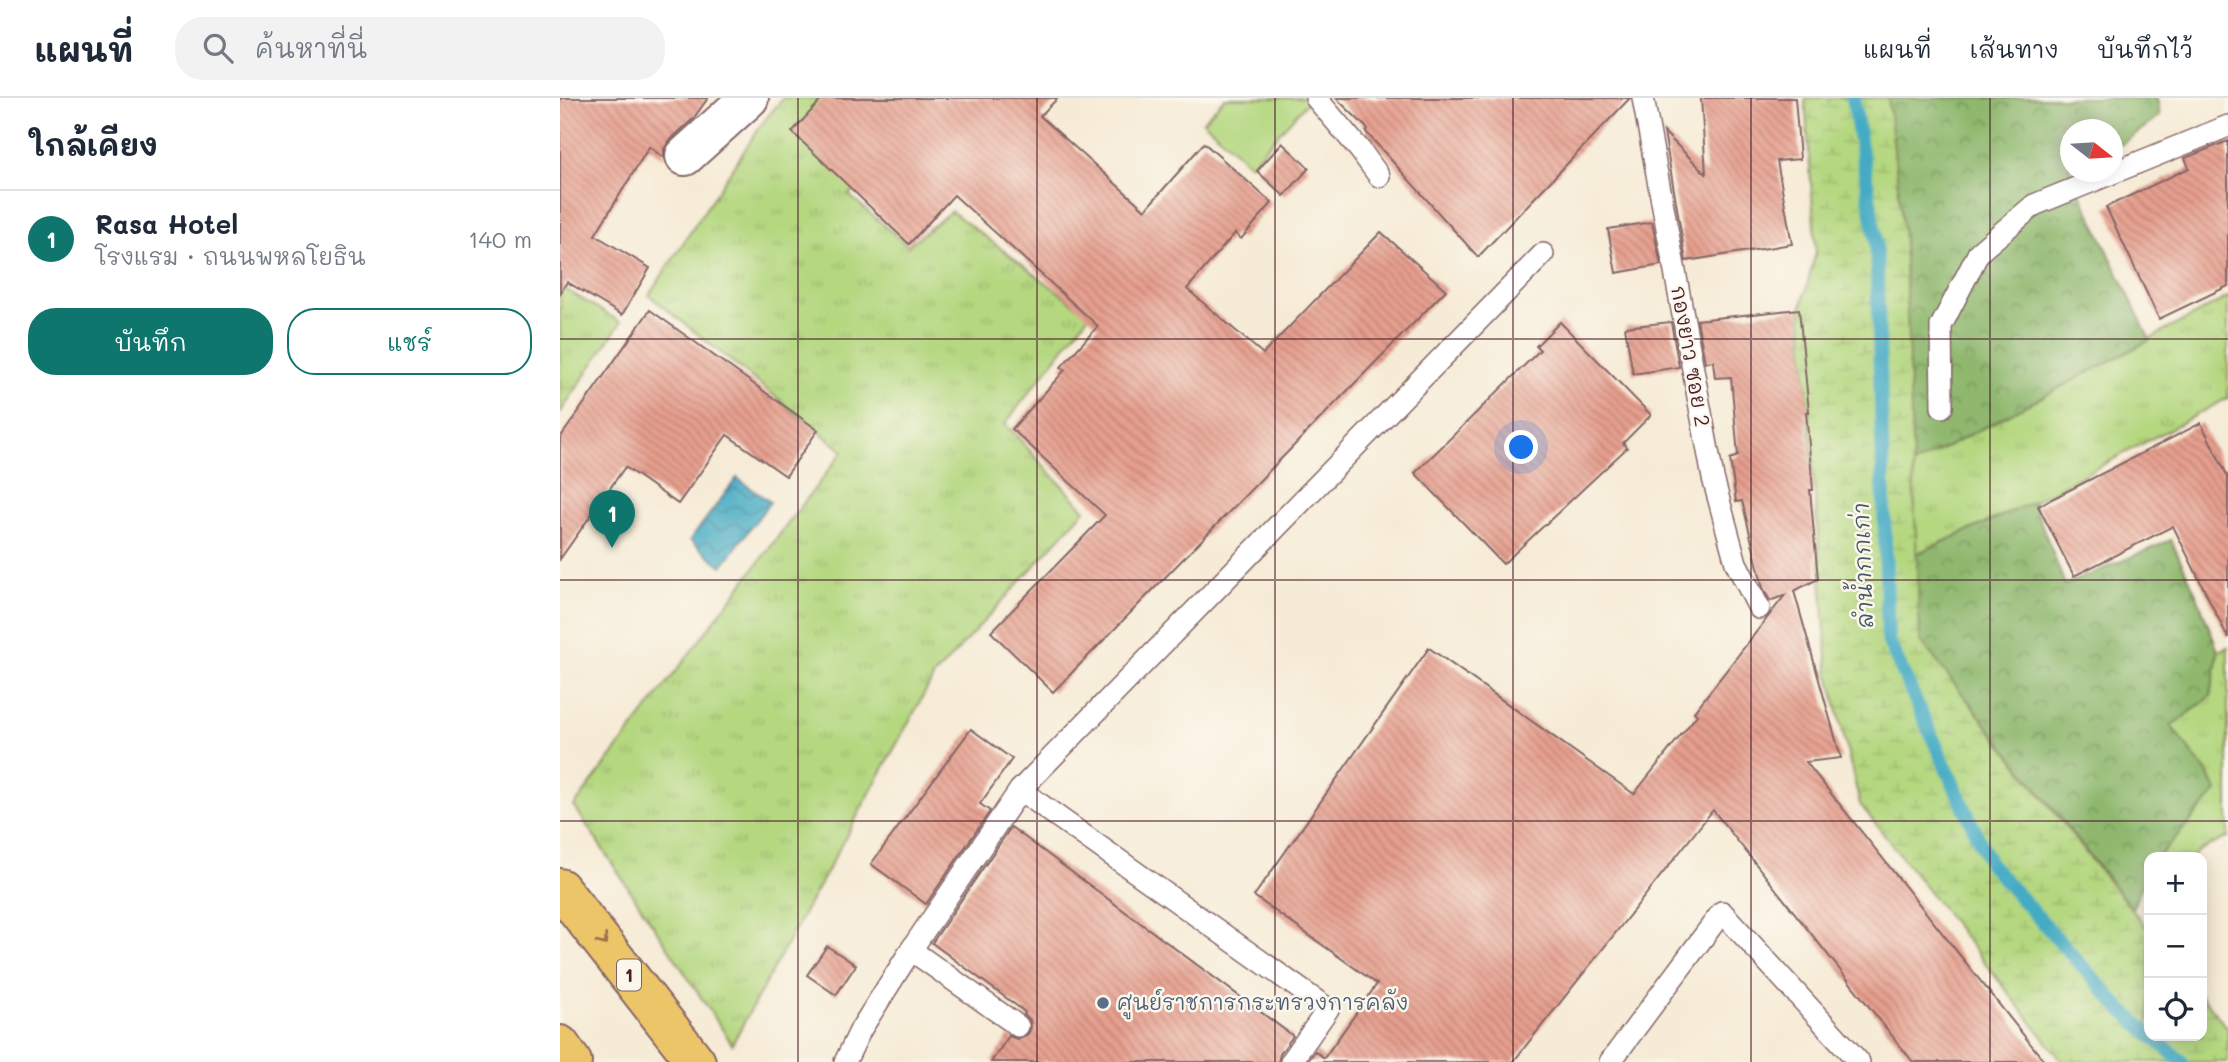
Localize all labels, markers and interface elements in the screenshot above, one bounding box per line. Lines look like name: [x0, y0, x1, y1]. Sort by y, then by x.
search box: [175, 17, 665, 80]
text: แผนที่: [35, 27, 133, 70]
icon: search: [199, 29, 237, 67]
text: ค้นหาที่นี่: [255, 31, 367, 65]
text: แผนที่: [1863, 33, 1932, 64]
text: เส้นทาง: [1970, 33, 2059, 64]
text: บันทึกไว้: [2097, 33, 2193, 64]
north arrow: [2060, 119, 2123, 182]
text: ใกล้เคียง: [28, 124, 158, 164]
text: Rasa Hotel: [95, 207, 238, 241]
text: 1: [46, 224, 56, 254]
text: 140 m: [468, 224, 532, 254]
text: โรงแรม · ถนนพหลโยธิน: [95, 241, 366, 271]
street label: กองยาว ซอย 2: [1666, 283, 1717, 429]
button: บันทึก: [28, 308, 273, 375]
button: แชร์: [287, 308, 532, 375]
your location: [1504, 430, 1538, 464]
pin: 1: [589, 490, 635, 548]
water label: ลำน้ำกกเก่า: [1840, 502, 1879, 630]
map controls: [2144, 852, 2207, 1041]
button: +: [2144, 852, 2207, 915]
button: −: [2144, 915, 2207, 978]
one-way arrow: [595, 933, 608, 946]
road number: 1: [617, 960, 641, 990]
button: locate: [2144, 978, 2207, 1041]
place label: ศูนย์ราชการกระทรวงการคลัง: [1117, 988, 1408, 1020]
marker: ศูนย์ราชการกระทรวงการคลัง: [1095, 995, 1111, 1011]

